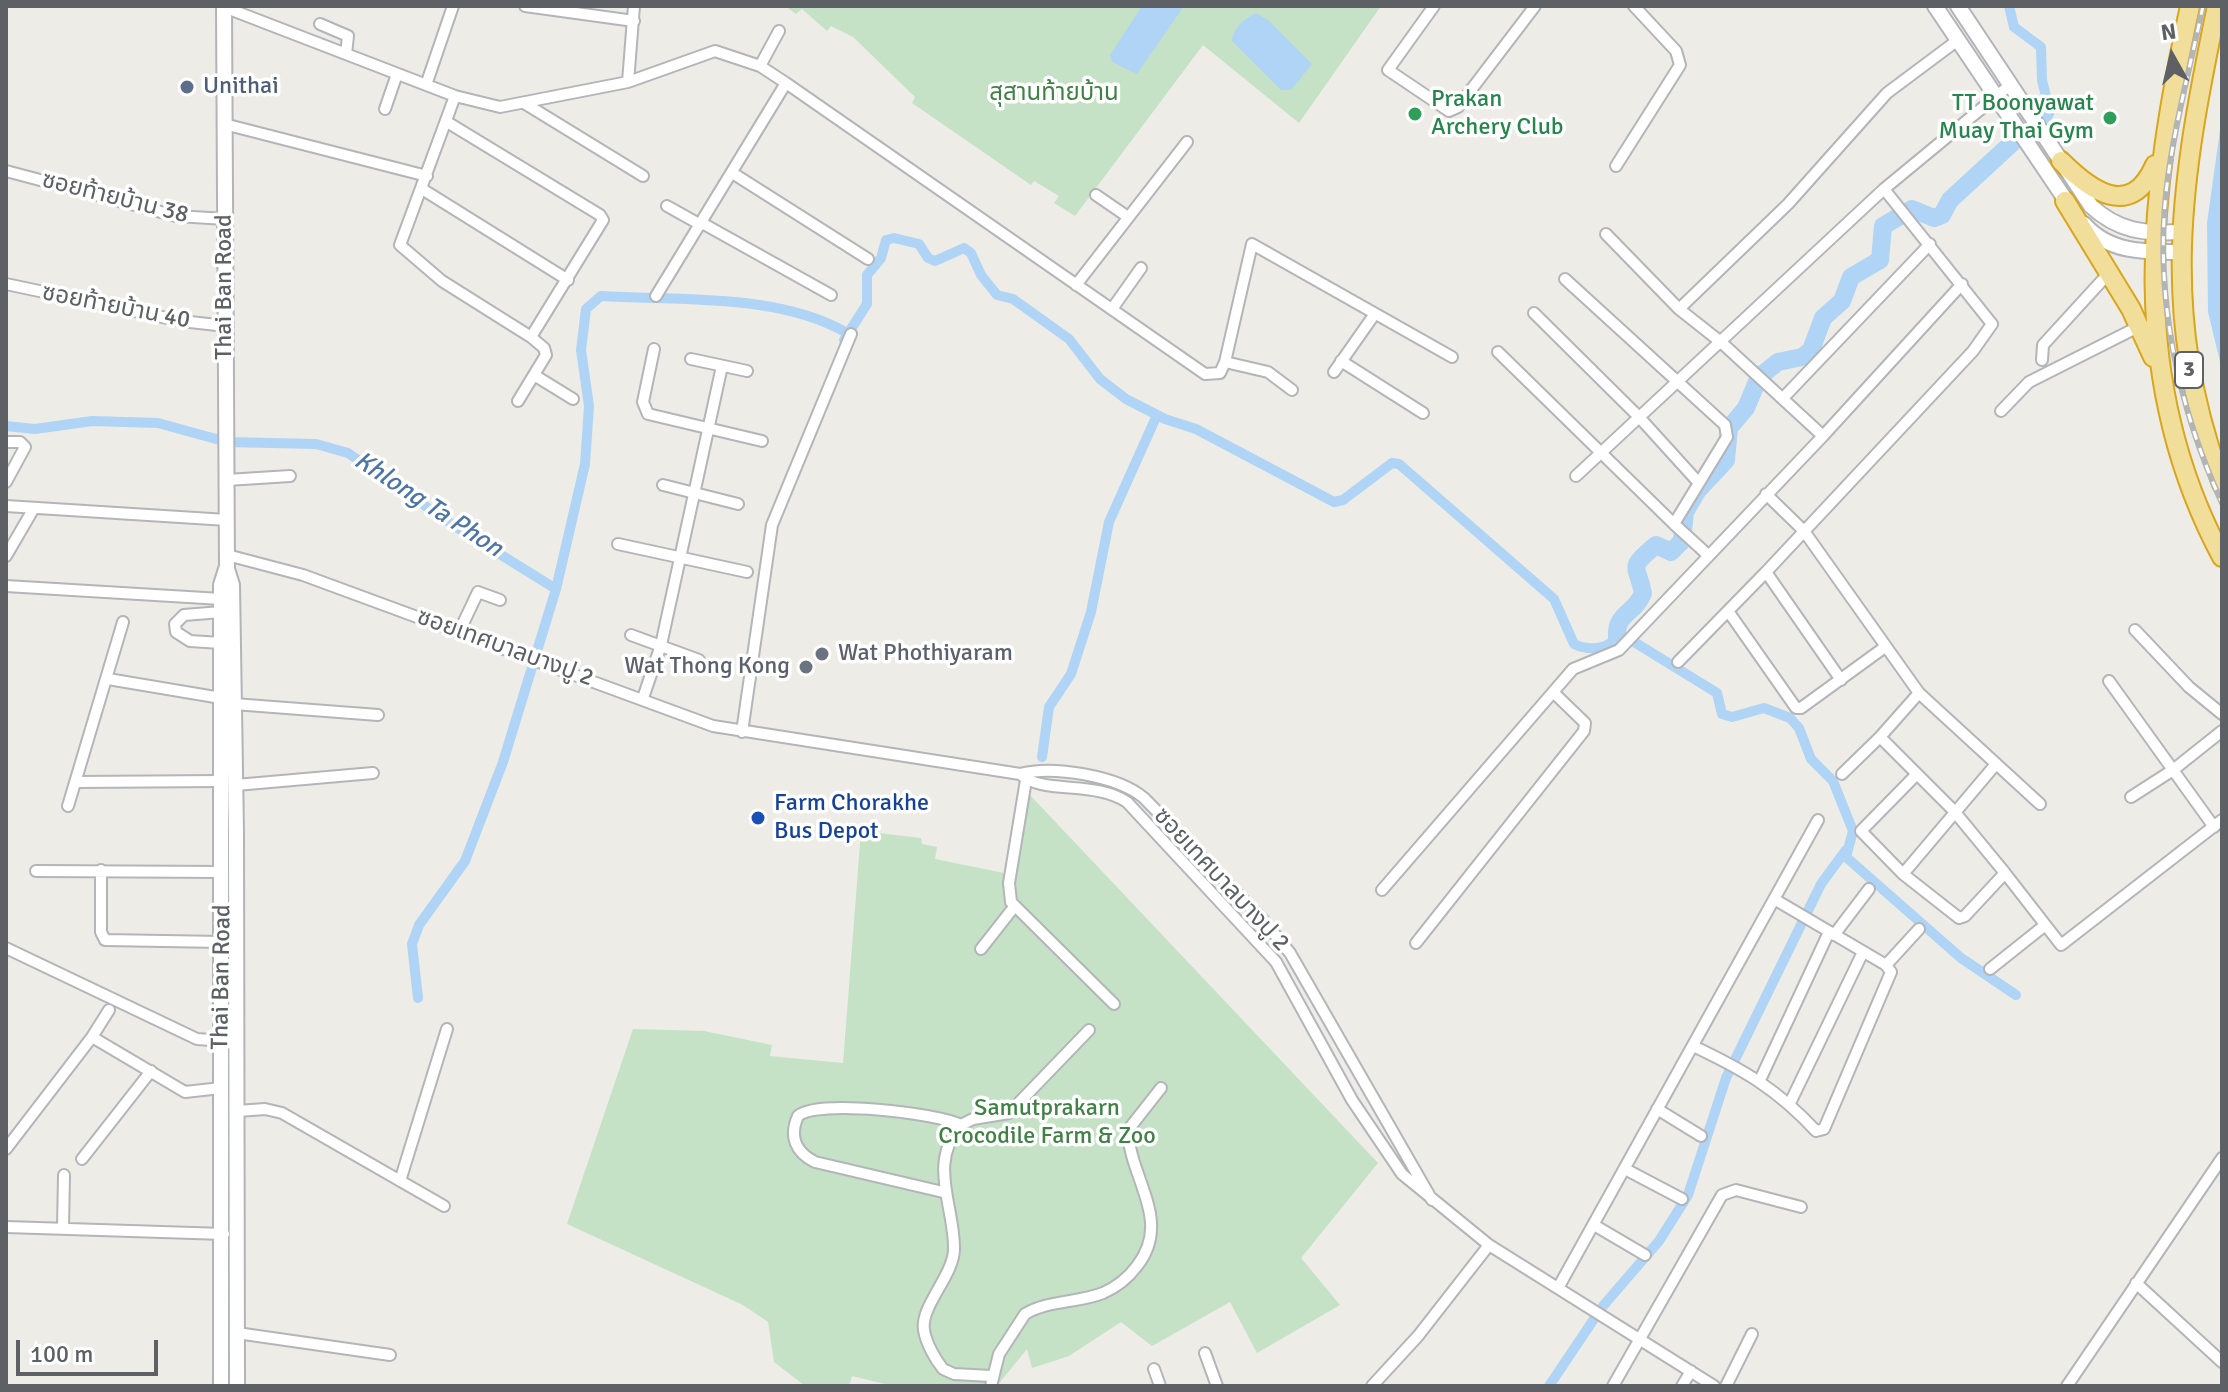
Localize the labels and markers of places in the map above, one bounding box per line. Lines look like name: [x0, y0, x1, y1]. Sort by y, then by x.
place label: Unithai: [203, 73, 279, 101]
marker: Unithai: [178, 78, 196, 96]
place label: Prakan Archery Club: [1431, 86, 1563, 142]
place label: TT Boonyawat Muay Thai Gym: [1939, 90, 2094, 146]
marker: Prakan Archery Club: [1406, 105, 1424, 123]
marker: TT Boonyawat Muay Thai Gym: [2101, 109, 2119, 127]
place label: Wat Phothiyaram: [838, 640, 1013, 668]
marker: Wat Phothiyaram: [813, 645, 831, 663]
place label: Wat Thong Kong: [624, 653, 790, 681]
marker: Wat Thong Kong: [797, 658, 815, 676]
place label: Farm Chorakhe Bus Depot: [774, 790, 929, 846]
marker: Farm Chorakhe Bus Depot: [749, 809, 767, 827]

